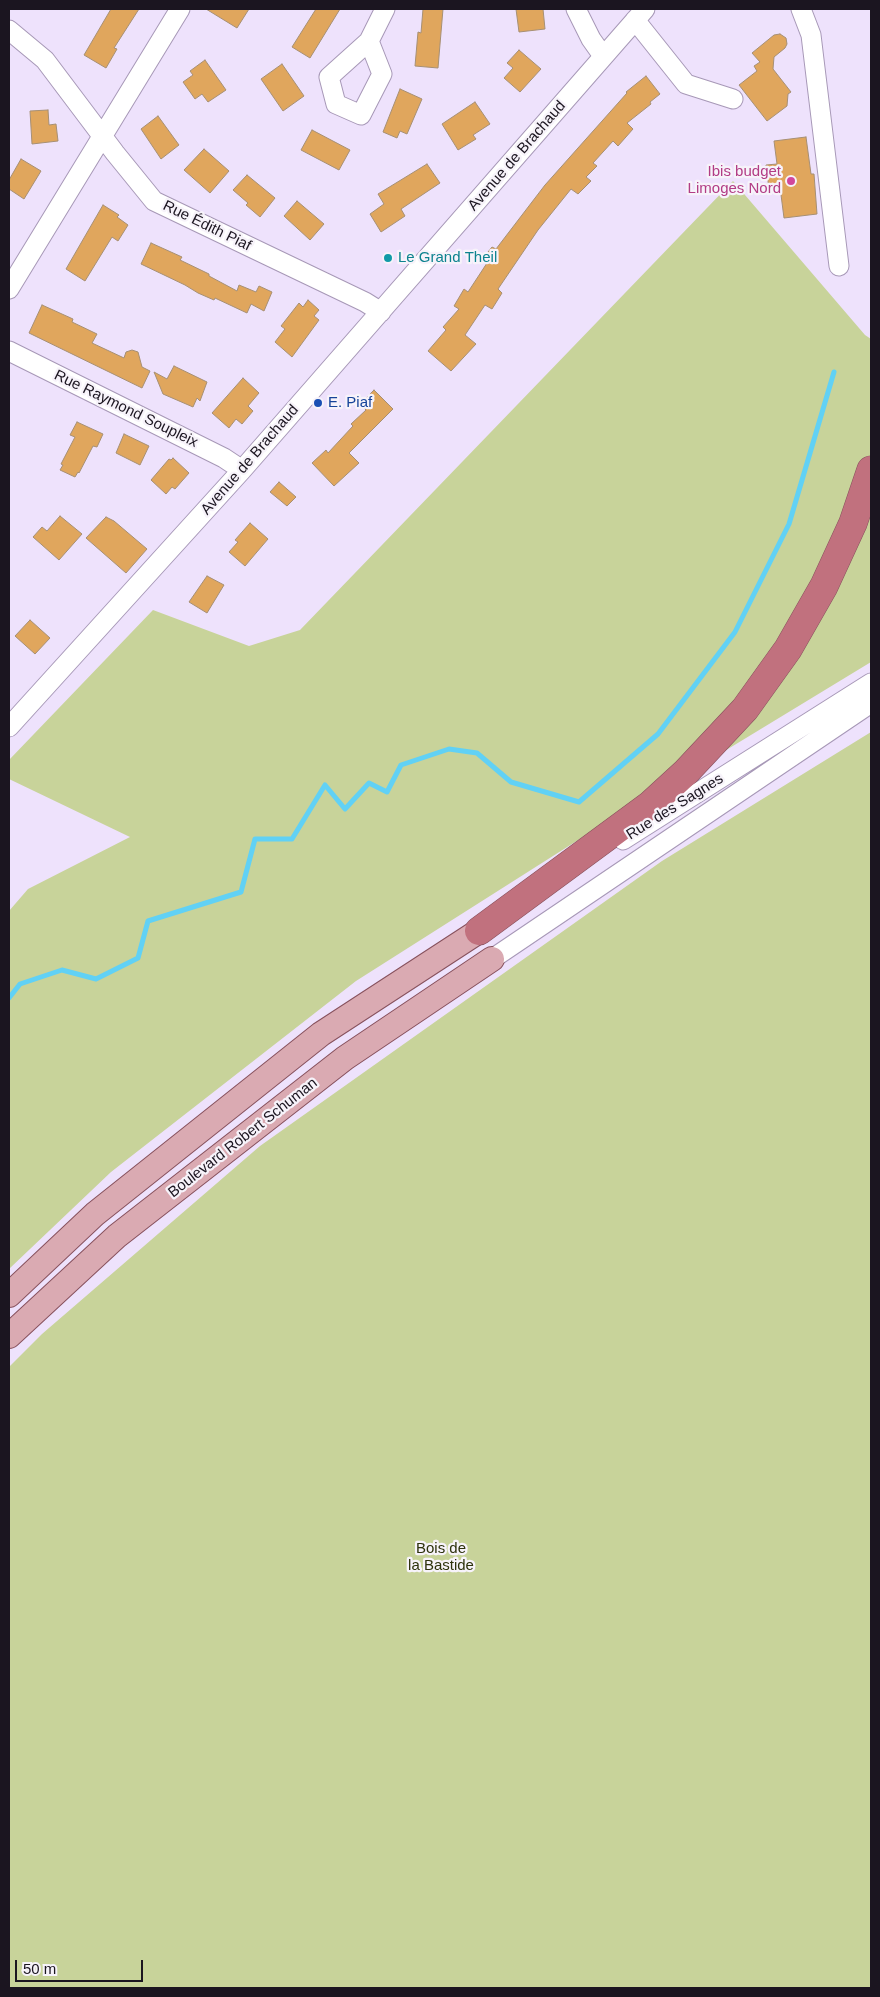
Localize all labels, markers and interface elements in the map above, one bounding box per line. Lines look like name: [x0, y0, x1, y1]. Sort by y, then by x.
street label: Avenue de Brachaud: [464, 97, 570, 215]
place label: Ibis budget Limoges Nord: [688, 163, 781, 198]
marker: Ibis budget Limoges Nord: [785, 175, 797, 187]
street label: Rue Édith Piaf: [160, 197, 254, 255]
place label: Le Grand Theil: [398, 249, 497, 267]
marker: Le Grand Theil: [382, 252, 394, 264]
street label: Rue Raymond Soupleix: [51, 366, 201, 452]
place label: E. Piaf: [328, 394, 372, 412]
marker: E. Piaf: [312, 397, 324, 409]
street label: Avenue de Brachaud: [197, 401, 303, 519]
street label: Rue des Sagnes: [623, 770, 727, 844]
street label: Boulevard Robert Schuman: [165, 1074, 321, 1202]
park label: Bois de la Bastide: [408, 1540, 474, 1575]
scale bar: [18, 1950, 145, 1982]
text: 50 m: [23, 1960, 56, 1977]

